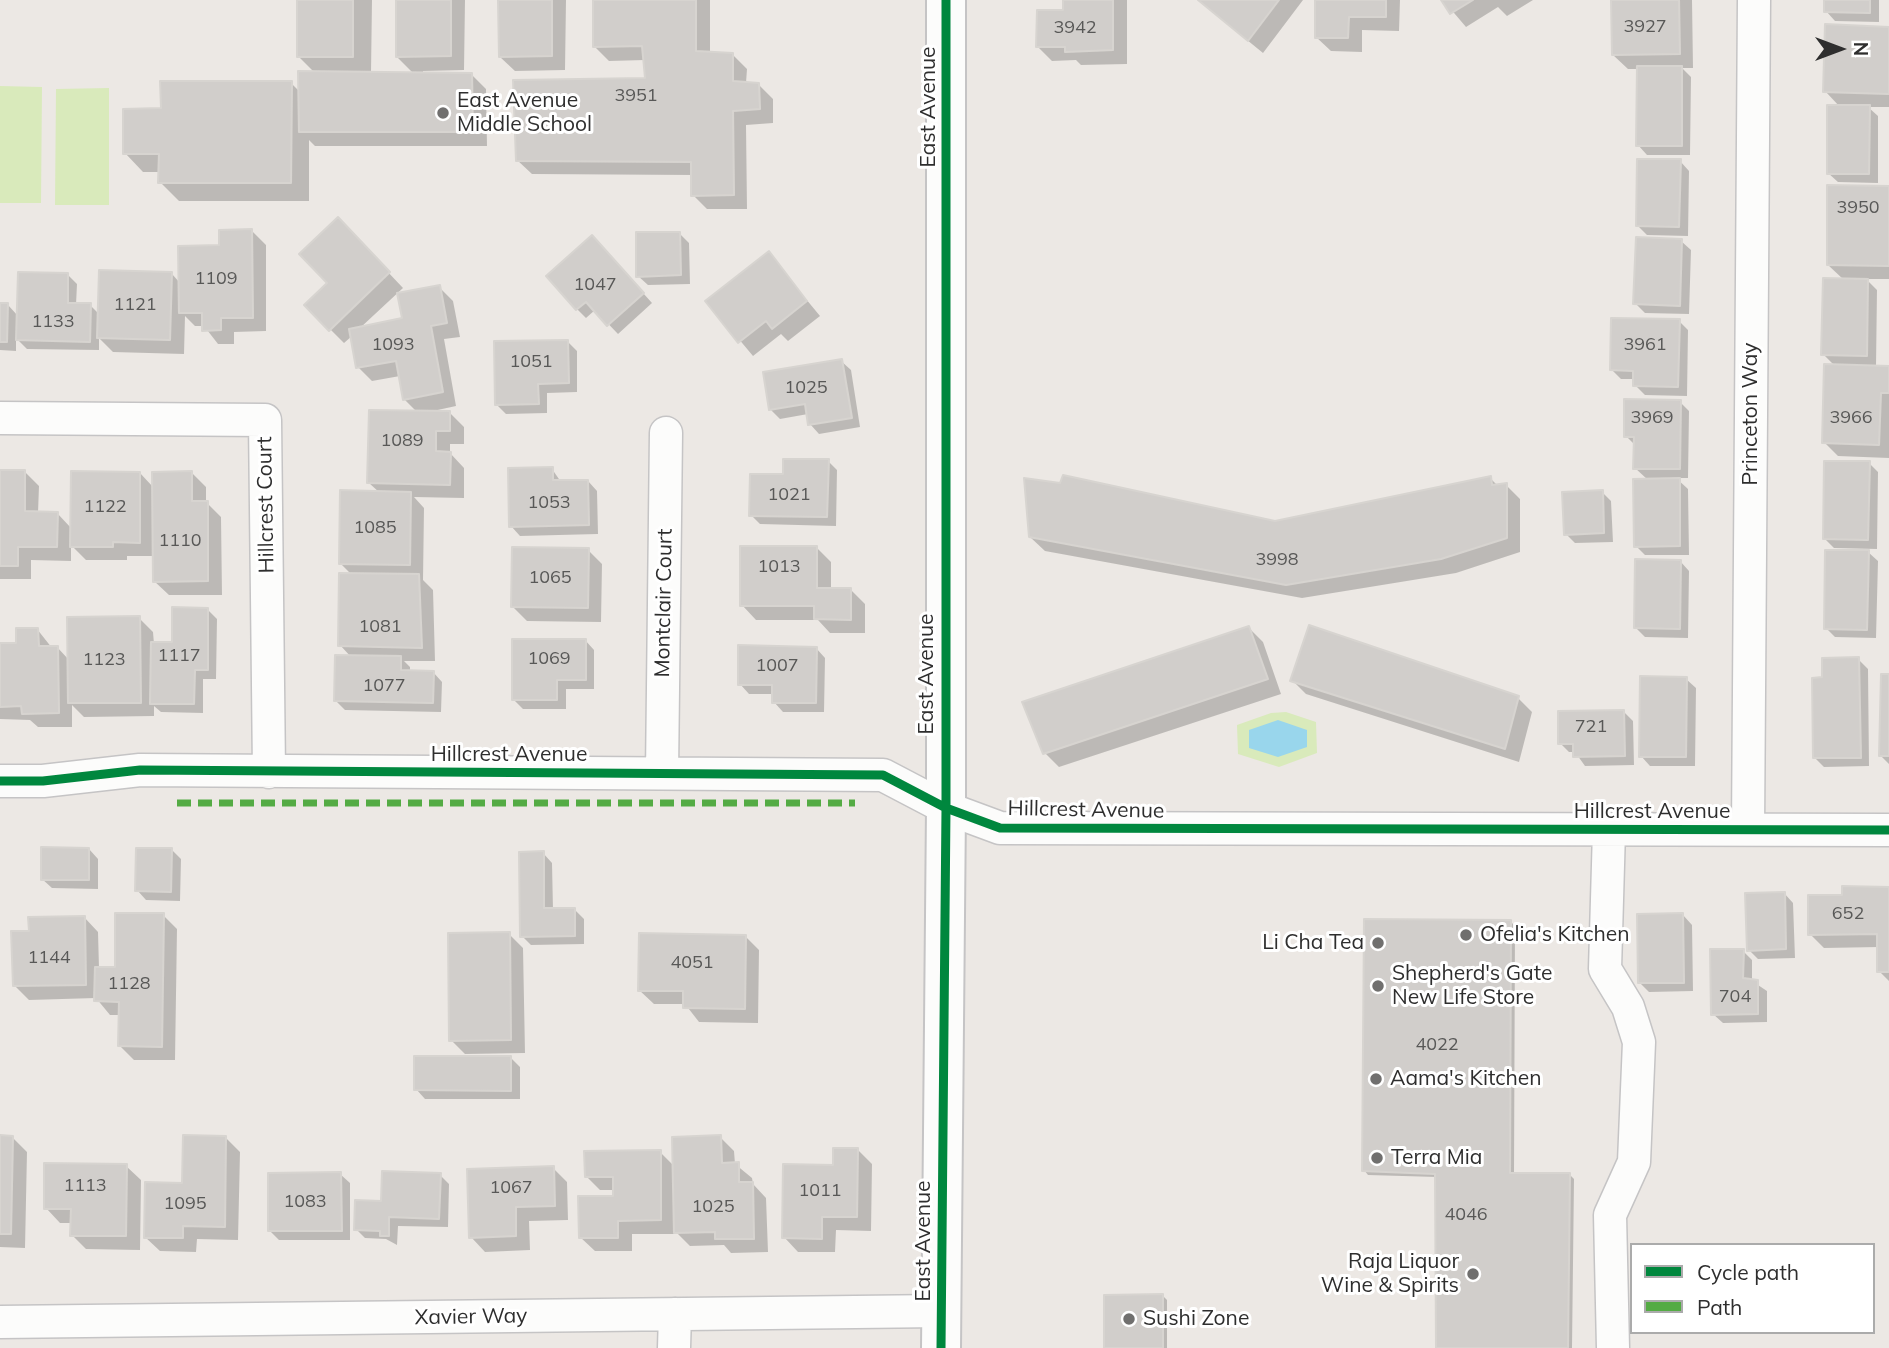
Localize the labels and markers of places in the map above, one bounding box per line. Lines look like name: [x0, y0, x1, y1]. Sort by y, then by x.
place label: East Avenue Middle School: [457, 88, 592, 138]
marker: East Avenue Middle School: [435, 105, 451, 121]
place label: Ofelia's Kitchen: [1480, 922, 1630, 948]
marker: Ofelia's Kitchen: [1458, 927, 1474, 943]
place label: Li Cha Tea: [1262, 930, 1364, 956]
marker: Li Cha Tea: [1370, 935, 1386, 951]
place label: Shepherd's Gate New Life Store: [1392, 961, 1552, 1011]
marker: Shepherd's Gate New Life Store: [1370, 978, 1386, 994]
place label: Aama's Kitchen: [1390, 1066, 1542, 1092]
marker: Aama's Kitchen: [1368, 1071, 1384, 1087]
place label: Terra Mia: [1391, 1145, 1482, 1171]
marker: Terra Mia: [1369, 1150, 1385, 1166]
place label: Raja Liquor Wine & Spirits: [1321, 1249, 1459, 1299]
marker: Raja Liquor Wine & Spirits: [1465, 1266, 1481, 1282]
place label: Sushi Zone: [1143, 1306, 1249, 1332]
marker: Sushi Zone: [1121, 1311, 1137, 1327]

